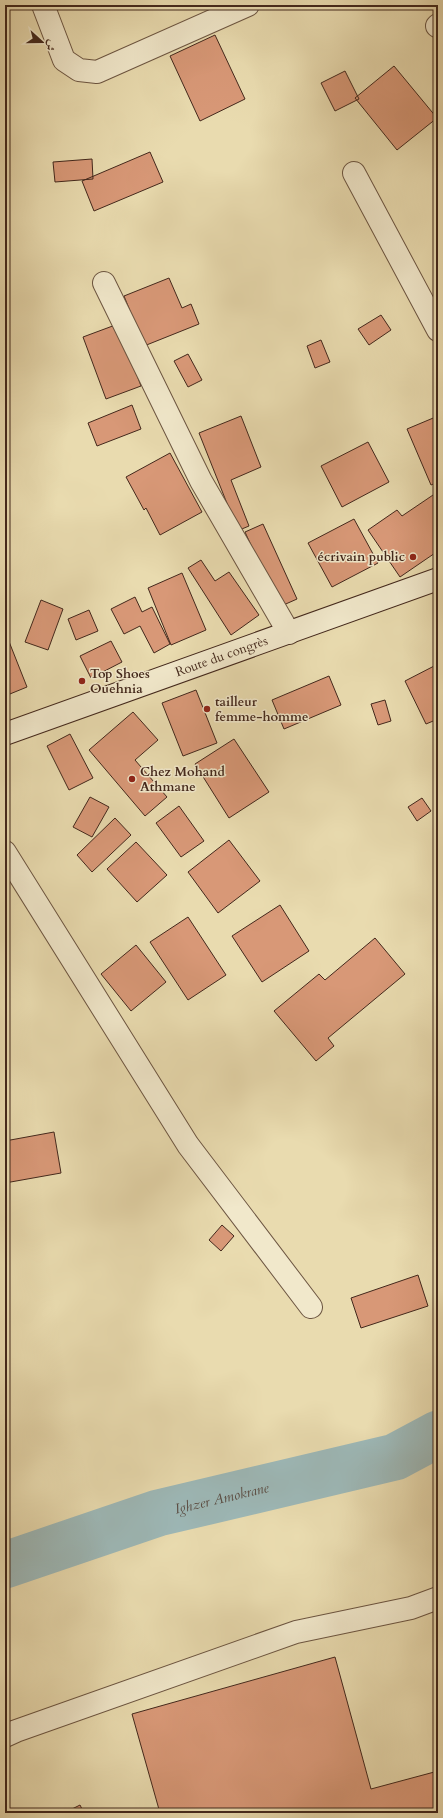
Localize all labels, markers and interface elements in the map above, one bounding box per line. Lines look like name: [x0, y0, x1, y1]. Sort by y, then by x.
north arrow: [22, 22, 62, 62]
text: ش: [42, 38, 60, 53]
place label: écrivain public: [318, 548, 405, 566]
marker: écrivain public: [408, 552, 418, 562]
street label: Route du congrès: [173, 632, 270, 681]
place label: Top Shoes Ouehnia: [90, 665, 150, 698]
marker: Top Shoes Ouehnia: [77, 676, 87, 686]
place label: tailleur femme-homme: [215, 693, 308, 726]
marker: tailleur femme-homme: [202, 704, 212, 714]
place label: Chez Mohand Athmane: [140, 763, 226, 796]
marker: Chez Mohand Athmane: [127, 774, 137, 784]
water label: Ighzer Amokrane: [173, 1478, 271, 1518]

